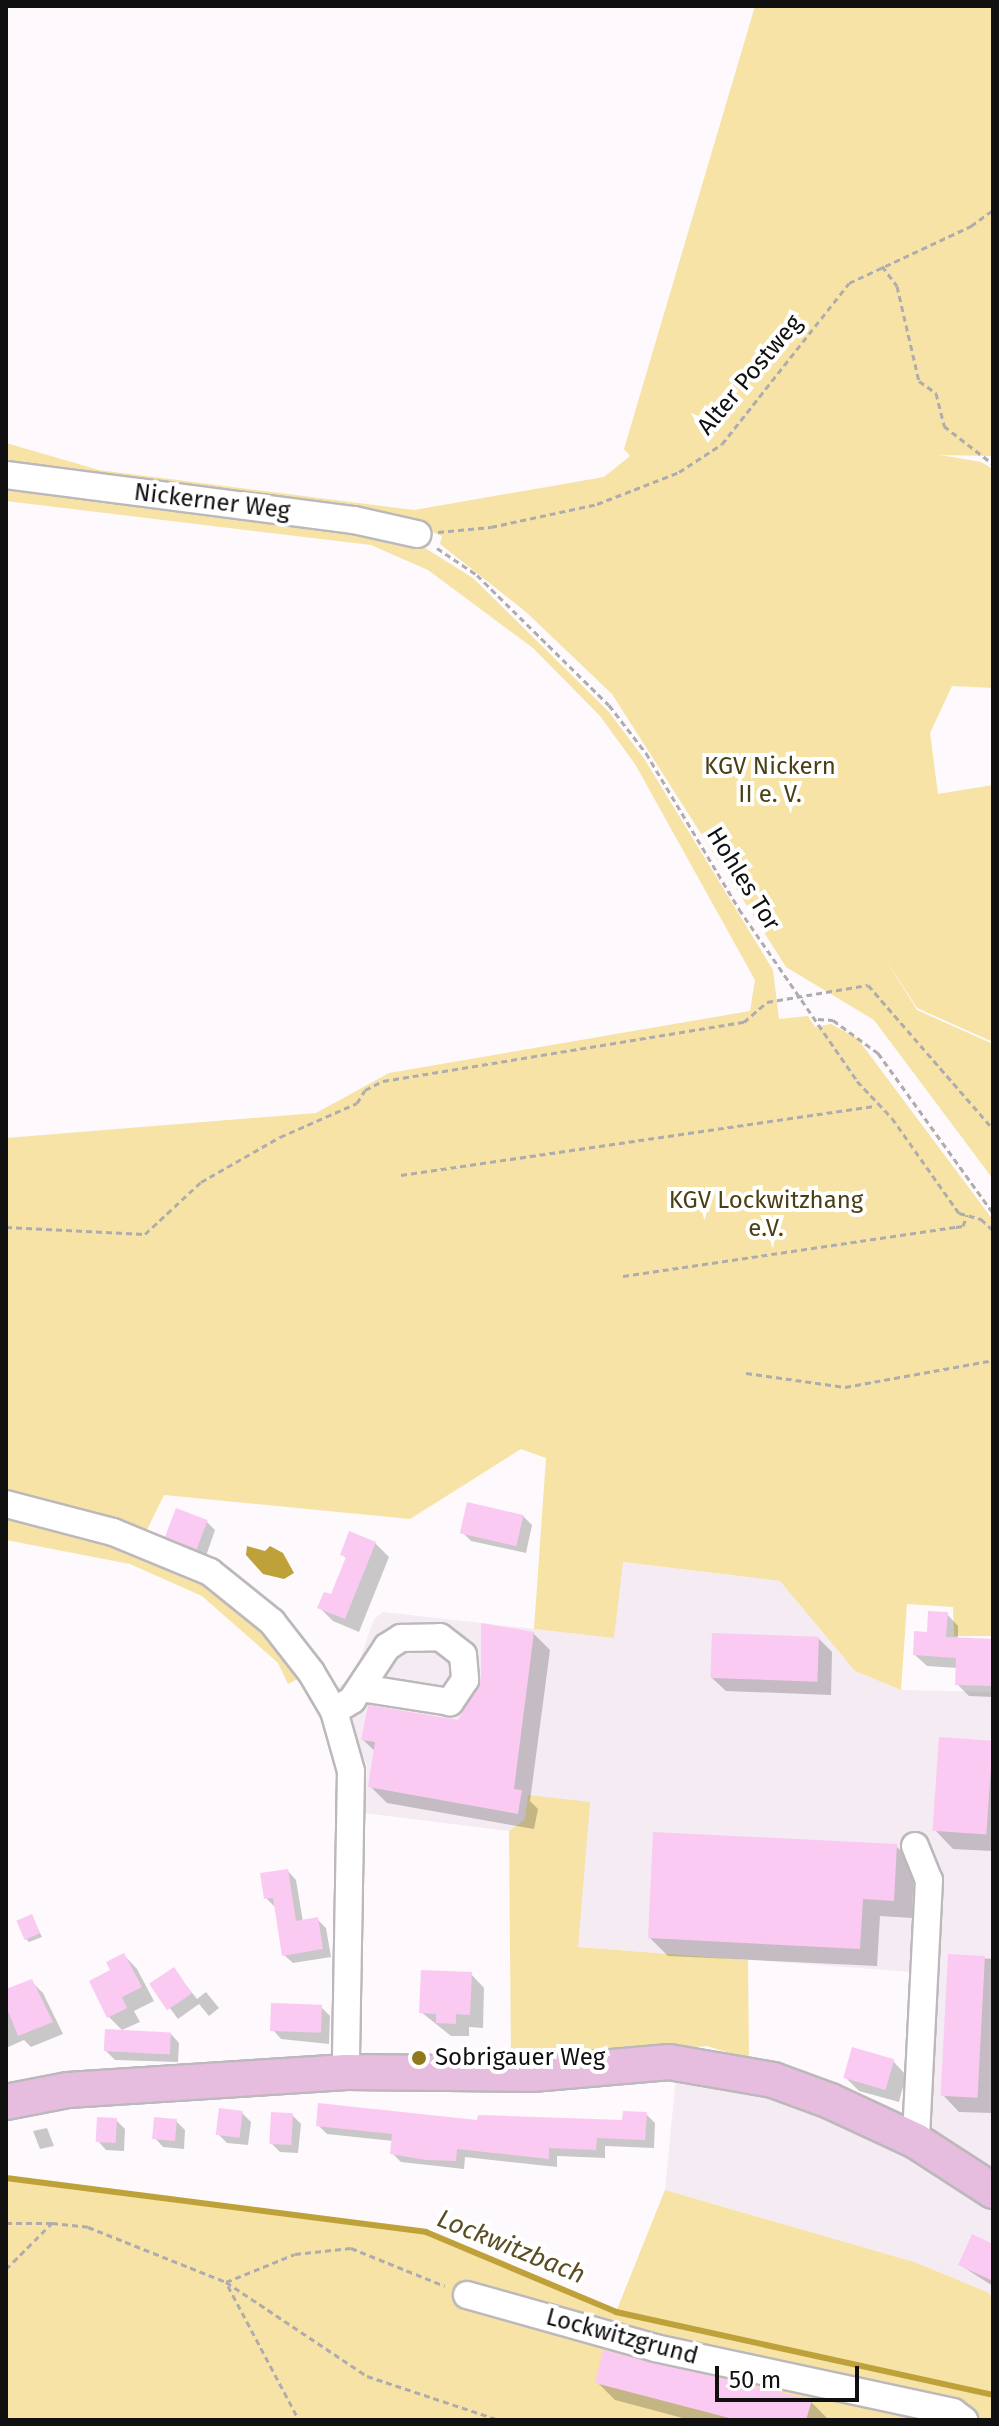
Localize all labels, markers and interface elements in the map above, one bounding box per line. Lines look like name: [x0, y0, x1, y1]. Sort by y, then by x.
street label: Alter Postweg: [692, 309, 808, 441]
street label: Nickerner Weg: [132, 478, 292, 526]
park label: KGV Nickern II e. V.: [704, 753, 836, 809]
street label: Hohles Tor: [700, 822, 786, 936]
park label: KGV Lockwitzhang e.V.: [669, 1187, 863, 1243]
place label: Sobrigauer Weg: [435, 2044, 605, 2072]
marker: Sobrigauer Weg: [410, 2049, 428, 2067]
water label: Lockwitzbach: [432, 2203, 590, 2291]
street label: Lockwitzgrund: [543, 2303, 701, 2371]
scale bar: [719, 2350, 863, 2400]
text: 50 m: [729, 2366, 781, 2394]

